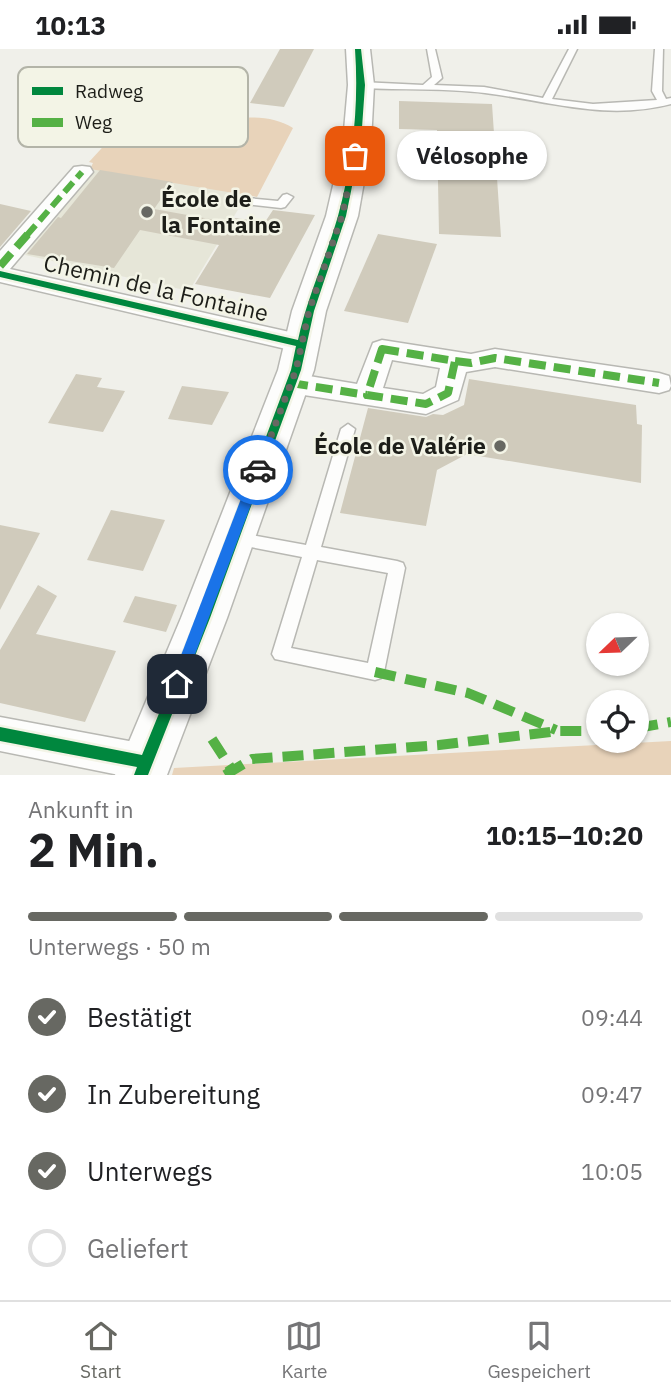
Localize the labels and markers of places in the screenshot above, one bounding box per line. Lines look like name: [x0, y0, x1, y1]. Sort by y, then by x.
pin: [325, 126, 385, 186]
callout: Vélosophe: [397, 131, 548, 181]
place label: École de la Fontaine: [161, 183, 281, 239]
marker: École de la Fontaine: [139, 204, 155, 220]
place label: École de Valérie: [314, 430, 486, 460]
marker: École de Valérie: [492, 438, 508, 454]
pin: [147, 654, 207, 714]

